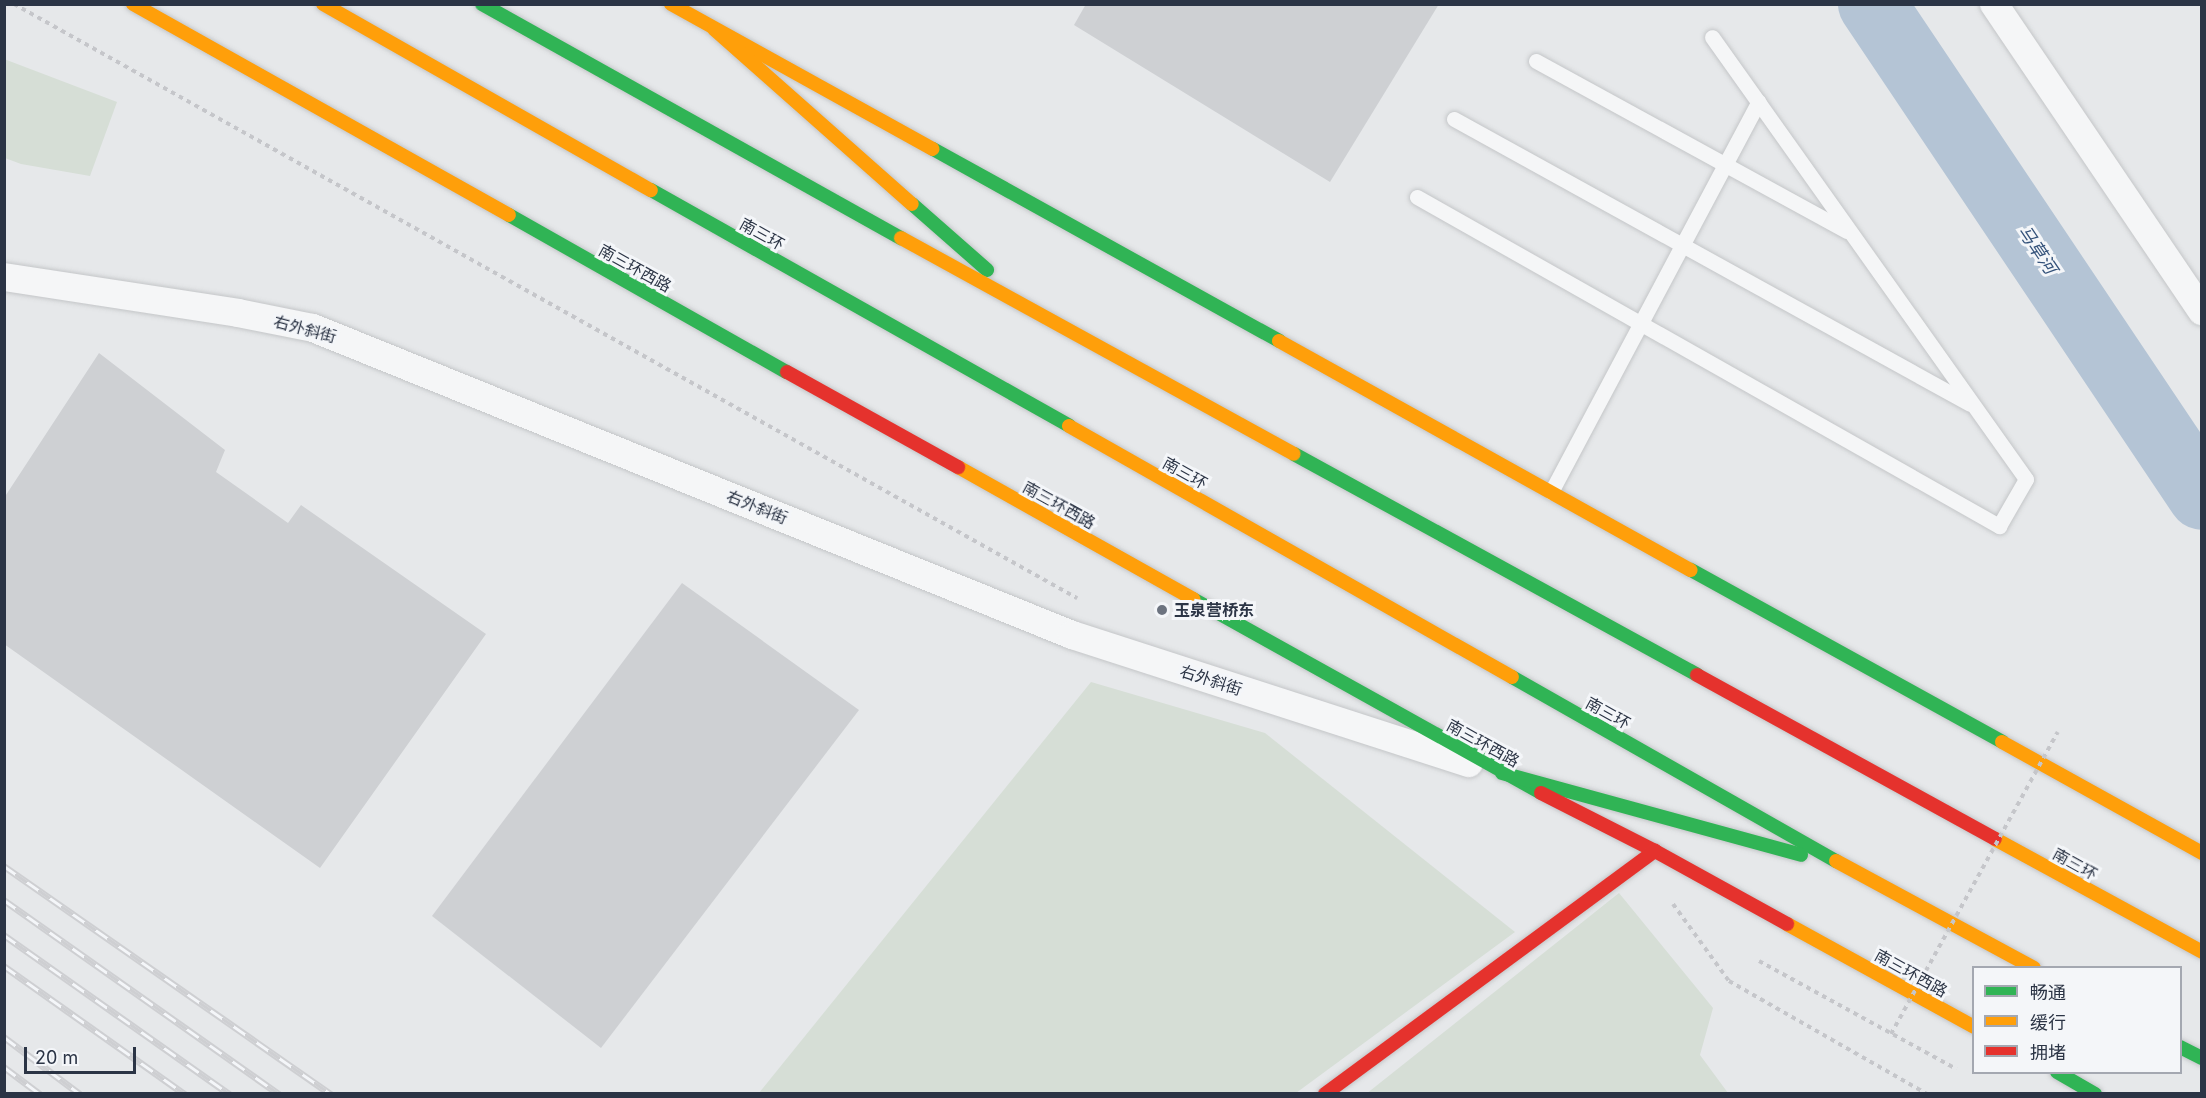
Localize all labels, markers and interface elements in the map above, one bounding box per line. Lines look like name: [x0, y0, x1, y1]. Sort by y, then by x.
street label: 南三环: [736, 214, 788, 254]
water label: 马草河: [2013, 222, 2061, 278]
street label: 南三环西路: [595, 240, 675, 296]
street label: 右外斜街: [272, 311, 338, 347]
street label: 南三环: [1159, 453, 1211, 493]
street label: 南三环西路: [1019, 477, 1099, 533]
street label: 右外斜街: [724, 486, 790, 528]
place label: 玉泉营桥东: [1174, 600, 1254, 620]
marker: 玉泉营桥东: [1155, 603, 1169, 617]
street label: 右外斜街: [1178, 661, 1244, 699]
street label: 南三环: [1582, 693, 1634, 733]
street label: 南三环西路: [1443, 715, 1523, 771]
street label: 南三环: [2049, 844, 2101, 884]
street label: 南三环西路: [1871, 945, 1951, 1001]
legend: [1972, 966, 2182, 1074]
text: 畅通: [2030, 982, 2066, 1003]
text: 缓行: [2030, 1012, 2066, 1033]
scale bar: [27, 1035, 140, 1073]
text: 拥堵: [2030, 1042, 2066, 1063]
text: 20 m: [35, 1047, 78, 1068]

